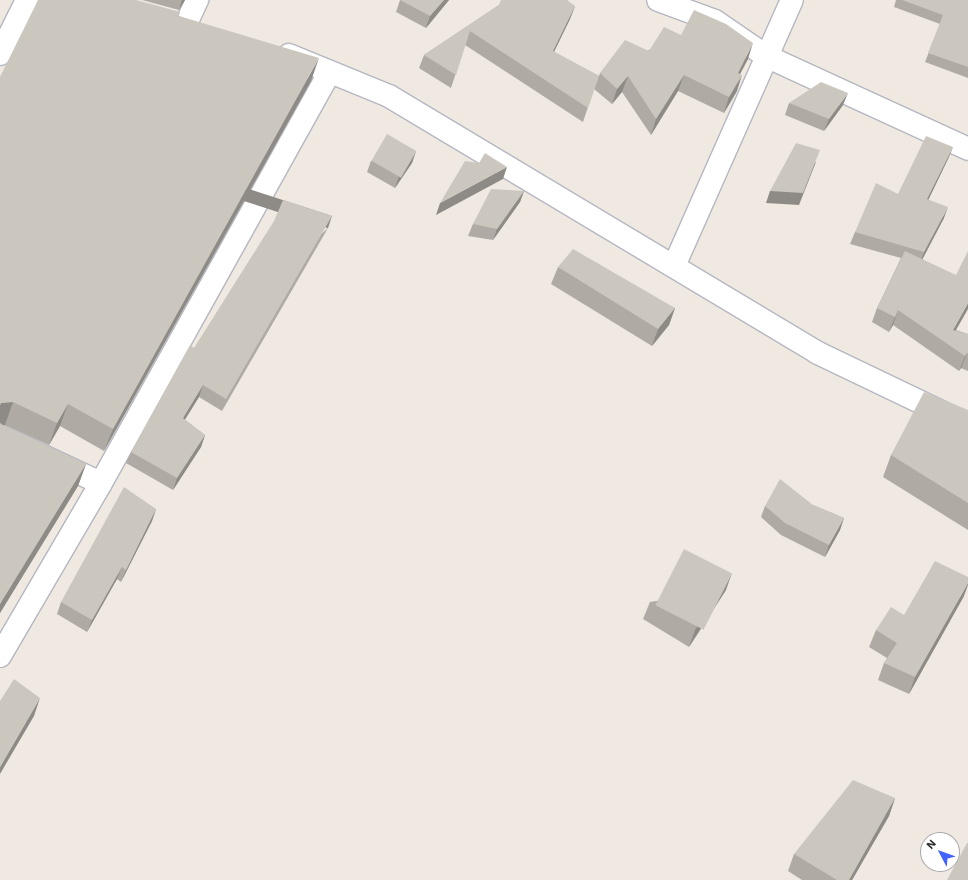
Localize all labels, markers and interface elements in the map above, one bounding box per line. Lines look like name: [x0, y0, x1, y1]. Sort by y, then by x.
north arrow: [920, 832, 960, 872]
text: N: [924, 837, 939, 852]

